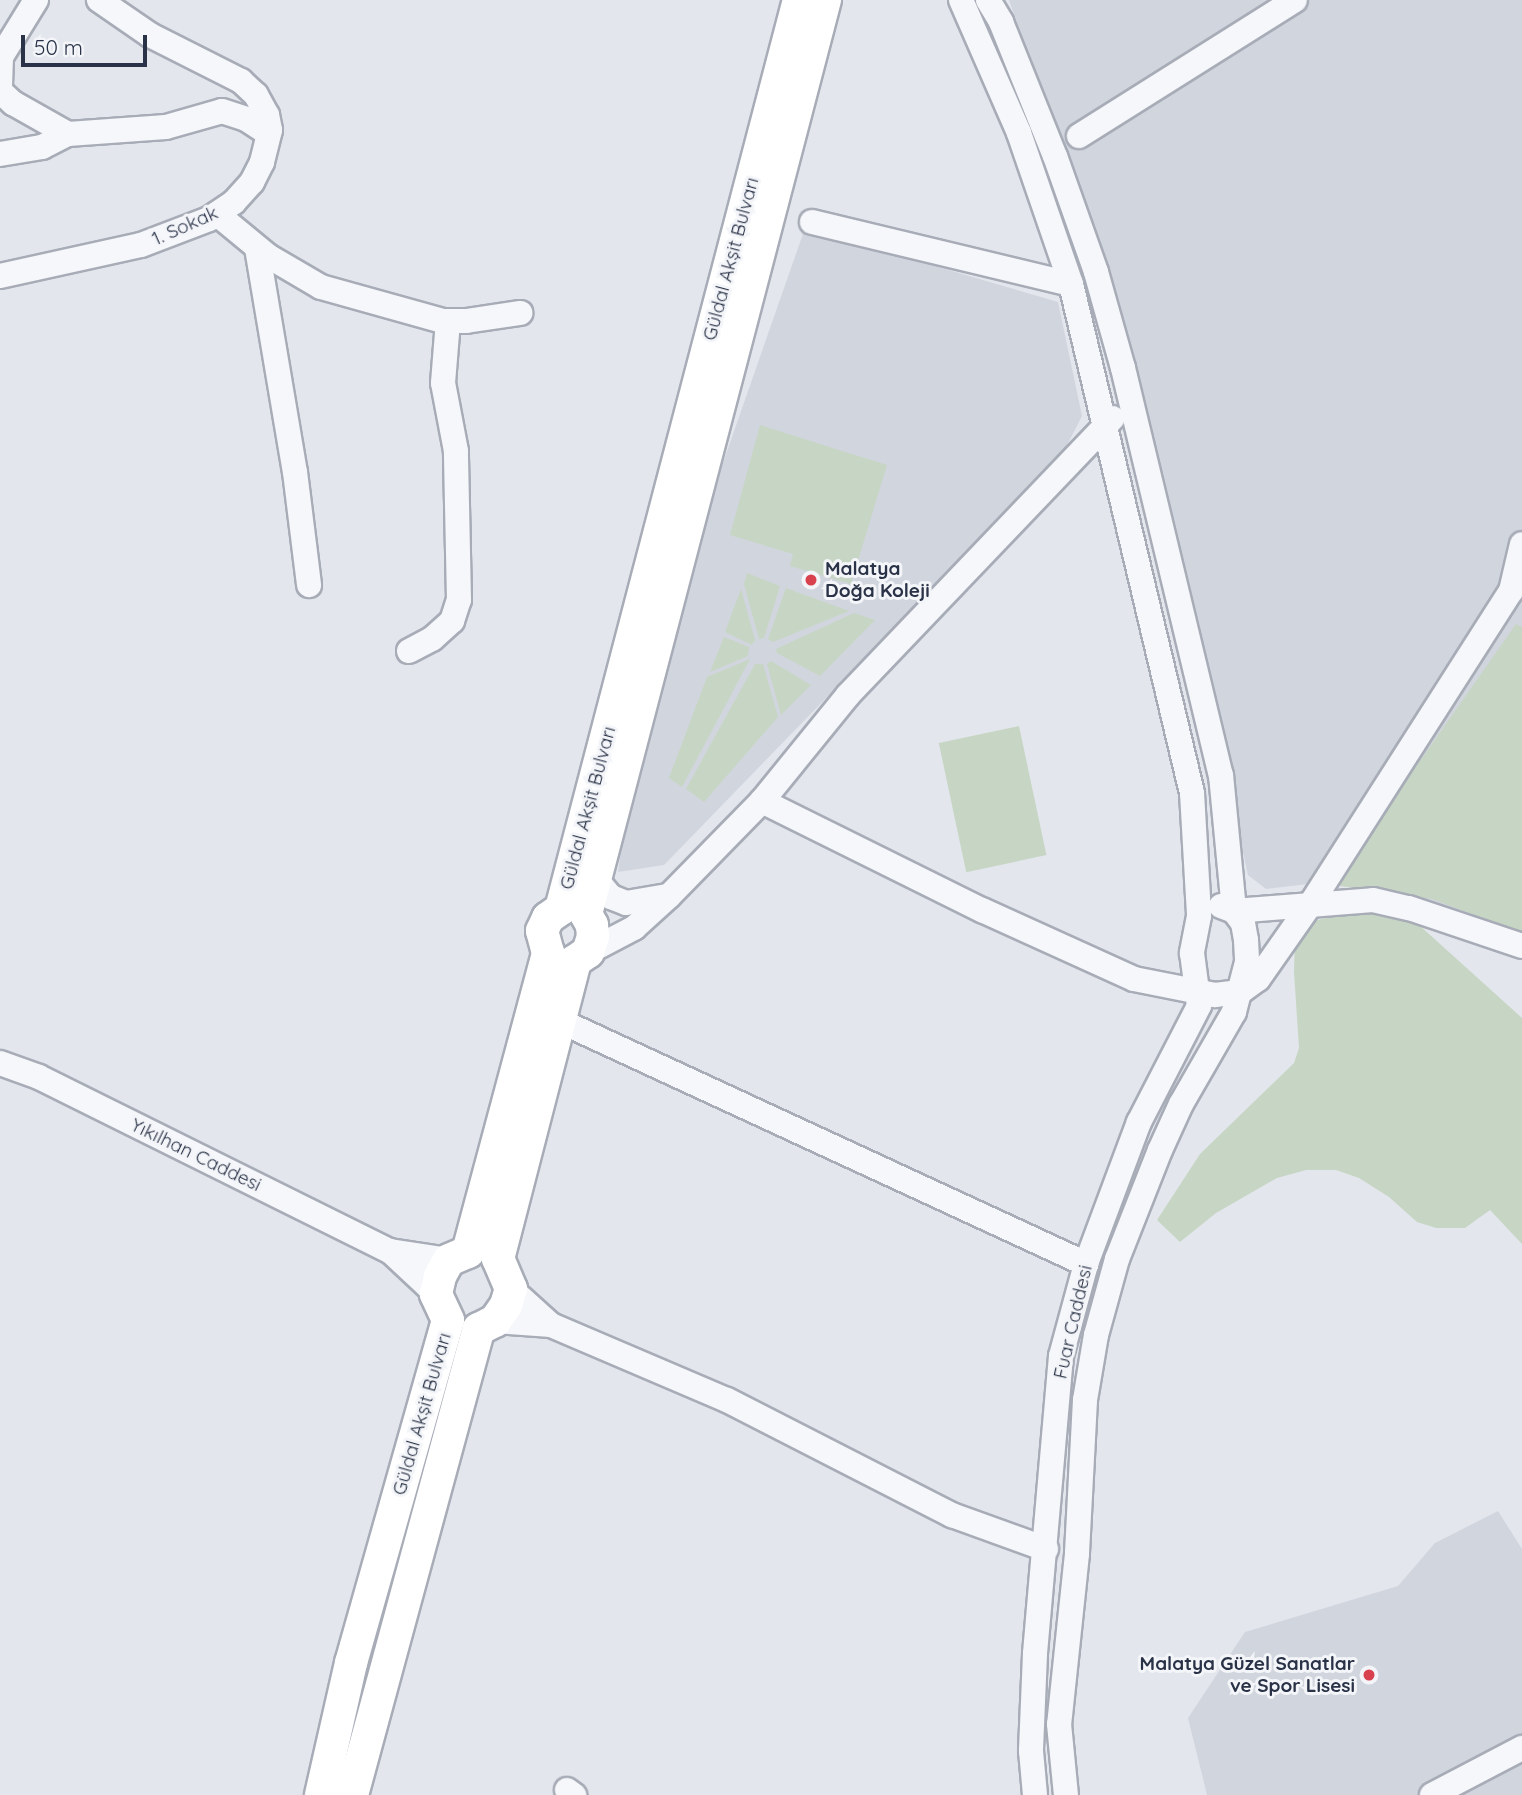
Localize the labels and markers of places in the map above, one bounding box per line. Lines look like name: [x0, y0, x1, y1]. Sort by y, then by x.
place label: Malatya Doğa Koleji: [825, 558, 930, 602]
marker: Malatya Doğa Koleji: [803, 572, 819, 588]
place label: Malatya Güzel Sanatlar ve Spor Lisesi: [1140, 1653, 1355, 1697]
marker: Malatya Güzel Sanatlar ve Spor Lisesi: [1361, 1667, 1377, 1683]

